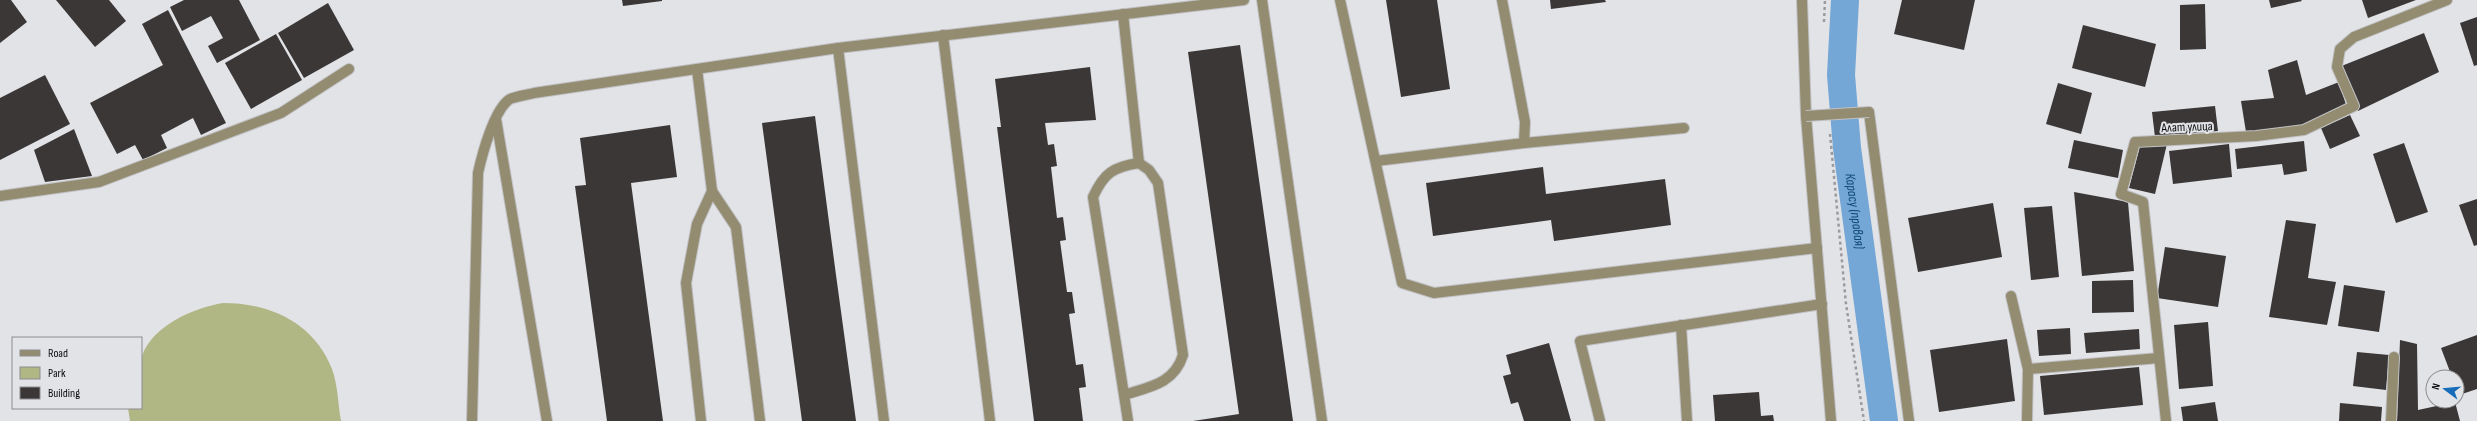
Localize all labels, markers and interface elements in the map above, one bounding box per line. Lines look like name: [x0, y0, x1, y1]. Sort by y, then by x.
street label: Алат улица: [2160, 118, 2213, 136]
water label: Карасу (правая): [1842, 172, 1869, 251]
legend: [12, 337, 142, 409]
text: Road: [48, 346, 68, 361]
text: Park: [48, 366, 66, 381]
north arrow: [2425, 369, 2465, 409]
text: N: [2429, 382, 2443, 391]
text: Building: [48, 386, 80, 401]

